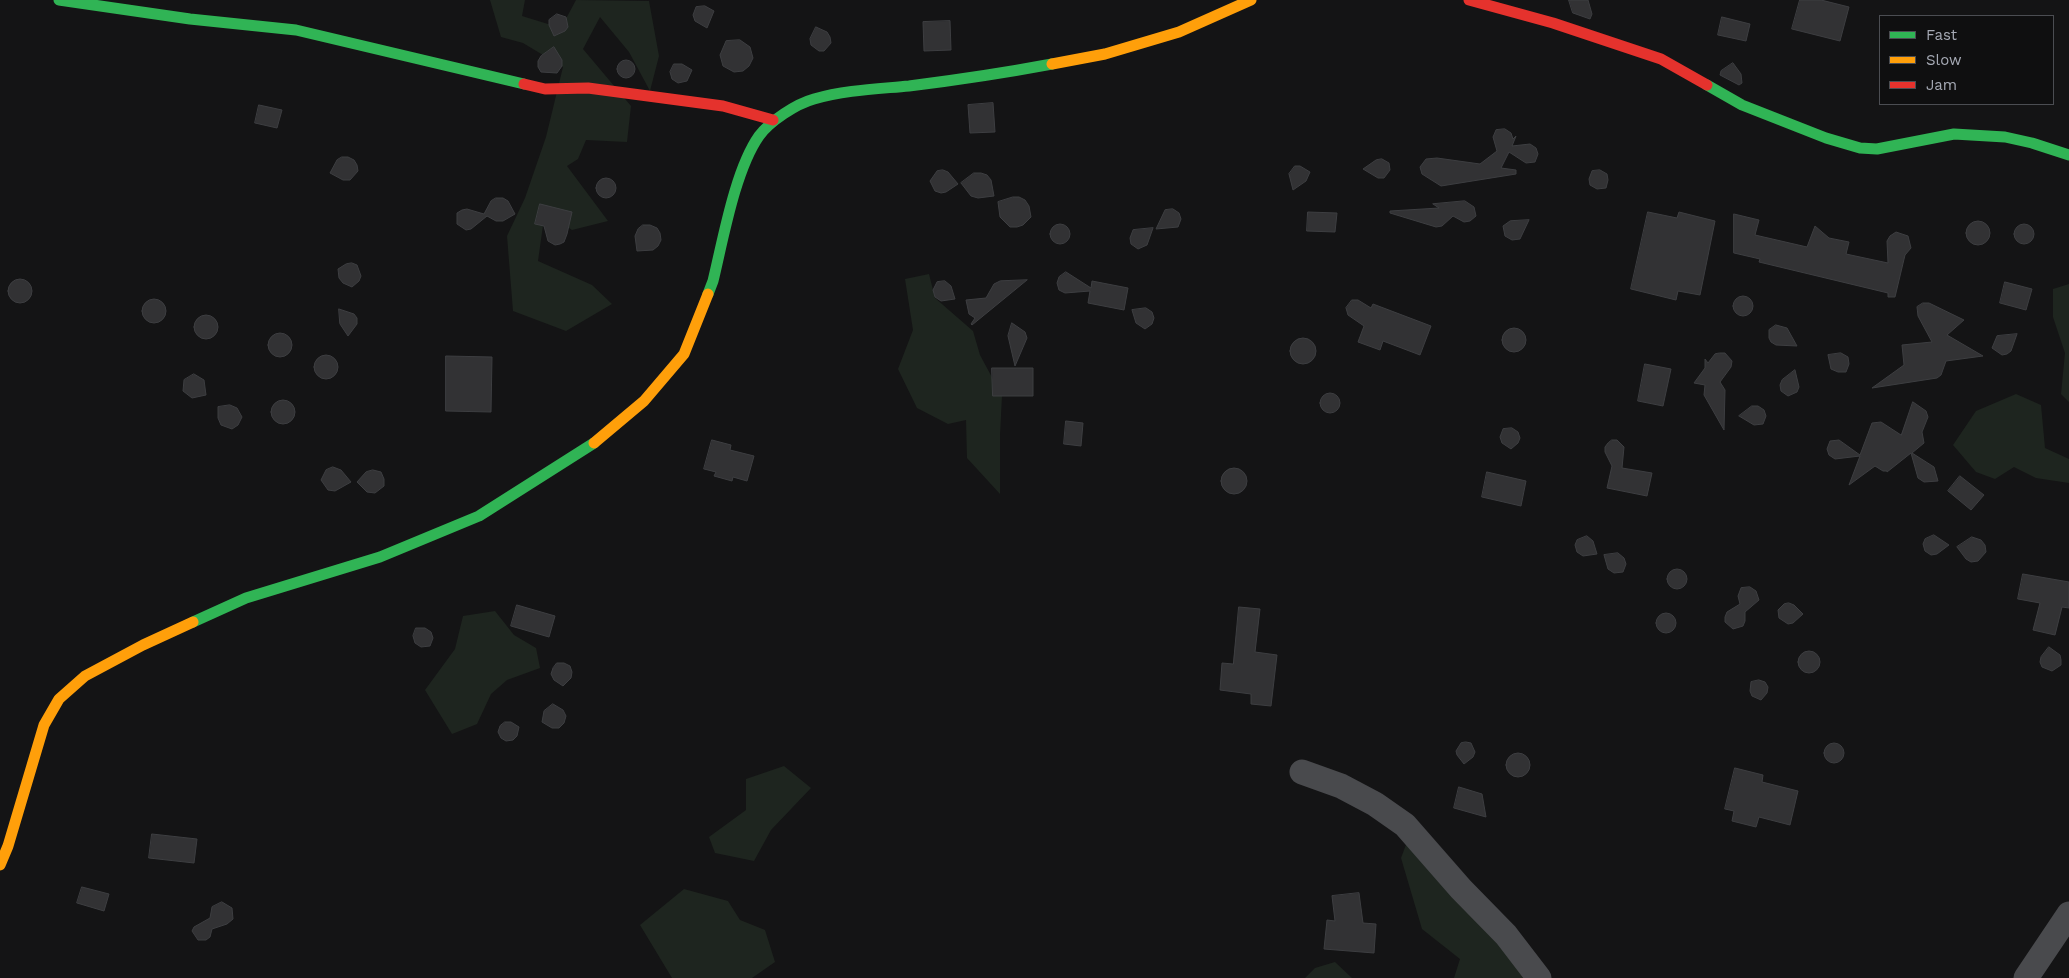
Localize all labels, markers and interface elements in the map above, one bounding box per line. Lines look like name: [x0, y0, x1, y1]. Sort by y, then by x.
legend: [1879, 15, 2054, 105]
text: Fast: [1926, 26, 1957, 44]
text: Slow: [1926, 51, 1962, 69]
text: Jam: [1926, 76, 1957, 94]

